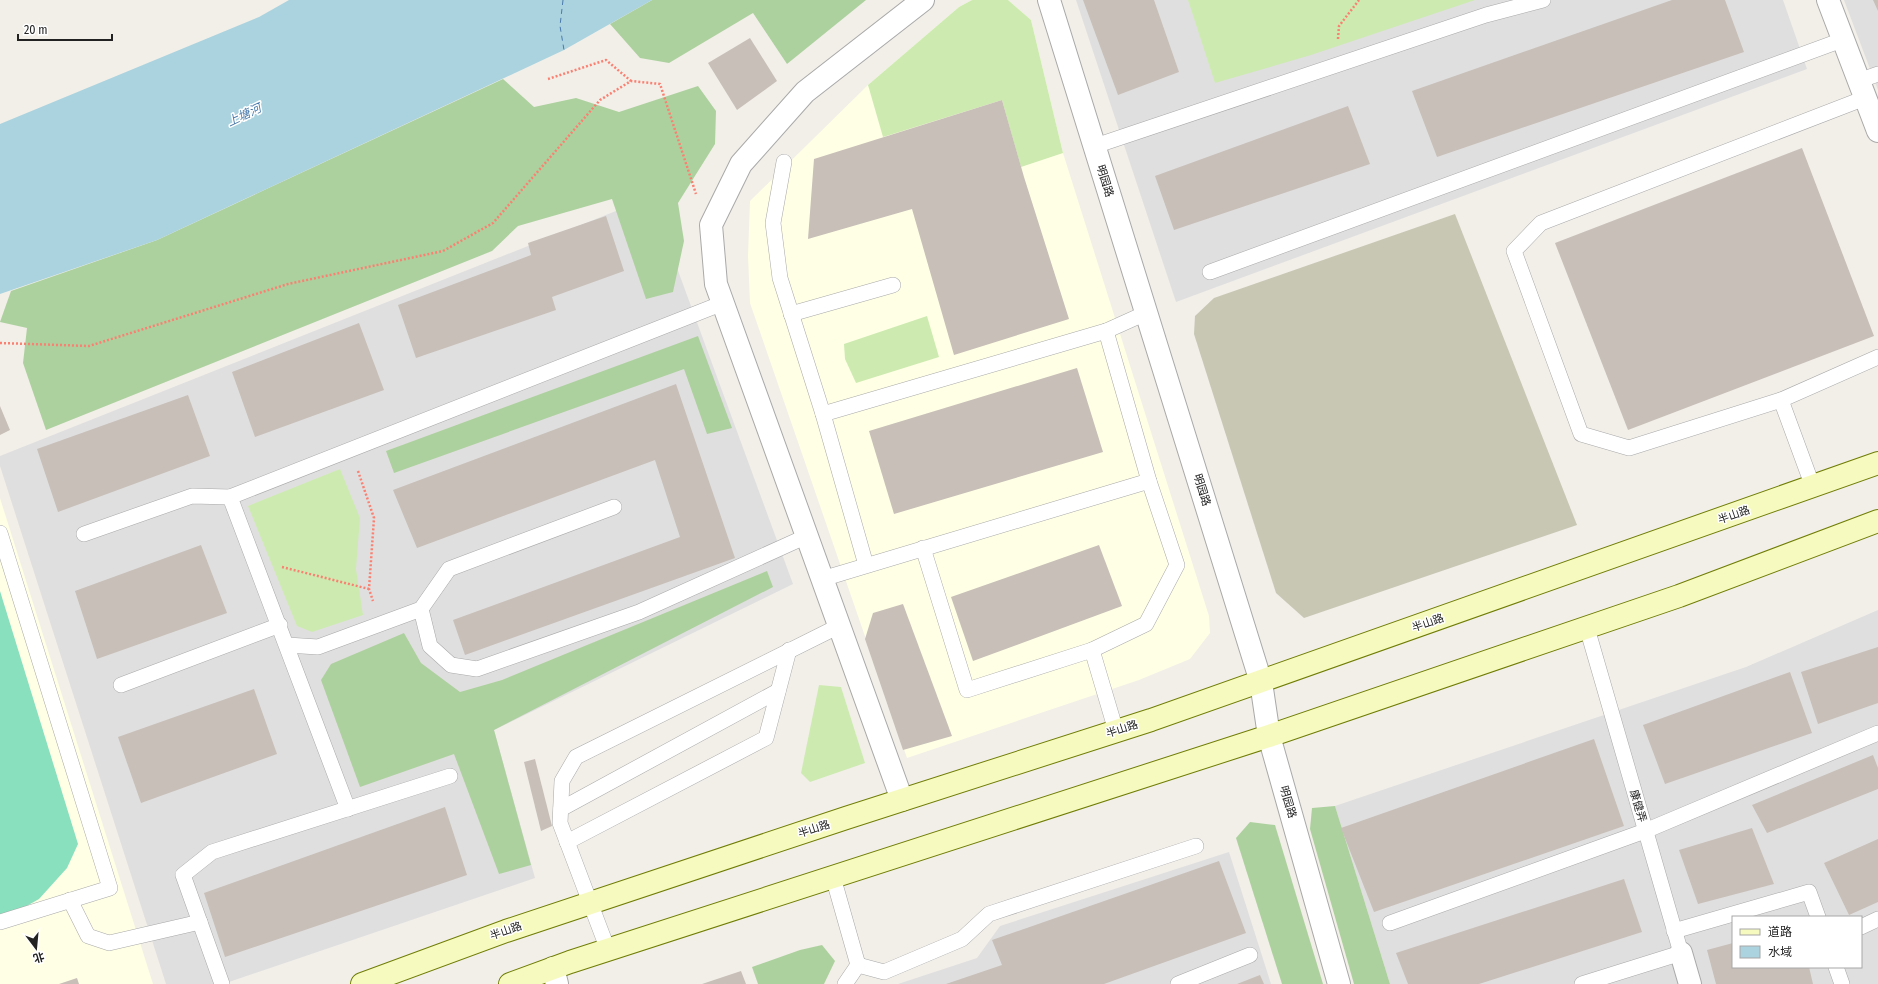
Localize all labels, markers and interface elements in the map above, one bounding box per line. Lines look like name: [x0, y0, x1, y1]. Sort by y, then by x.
scale bar: [18, 16, 112, 42]
text: 20 m: [24, 23, 48, 37]
water label: 上塘河: [225, 100, 265, 129]
street label: 明园路: [1094, 163, 1116, 199]
street label: 明园路: [1191, 472, 1213, 508]
street label: 半山路: [1716, 503, 1752, 527]
street label: 半山路: [1410, 611, 1446, 635]
street label: 半山路: [1104, 718, 1140, 740]
street label: 明园路: [1277, 784, 1299, 820]
street label: 康健弄: [1627, 788, 1649, 824]
street label: 半山路: [796, 818, 832, 840]
legend: [1732, 916, 1862, 968]
street label: 半山路: [488, 919, 524, 943]
text: 道路: [1768, 925, 1792, 939]
north arrow: [16, 928, 56, 968]
text: 水域: [1768, 945, 1792, 959]
text: 北: [32, 949, 46, 965]

